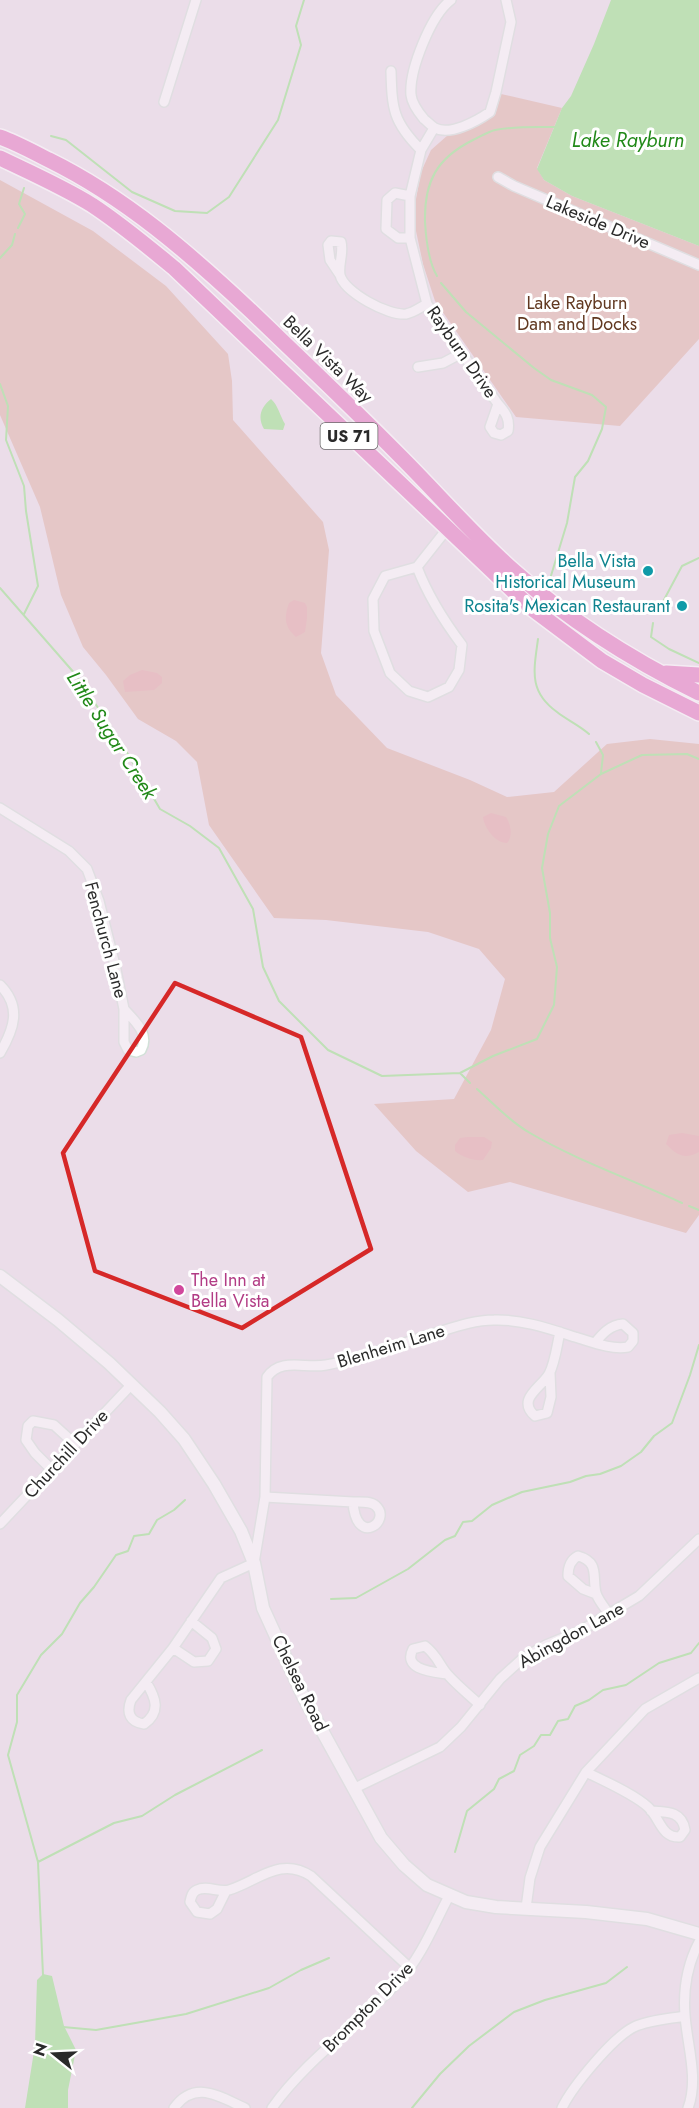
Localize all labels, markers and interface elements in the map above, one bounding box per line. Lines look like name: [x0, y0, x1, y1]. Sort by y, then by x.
water label: Lake Rayburn: [572, 126, 684, 155]
street label: Lakeside Drive: [542, 188, 654, 256]
park label: Lake Rayburn Dam and Docks: [517, 290, 637, 337]
street label: Rayburn Drive: [421, 301, 503, 403]
street label: Bella Vista Way: [277, 309, 379, 409]
road number: US 71: [320, 423, 378, 449]
place label: Bella Vista Historical Museum: [495, 548, 636, 595]
marker: Bella Vista Historical Museum: [641, 564, 655, 578]
place label: Rosita's Mexican Restaurant: [464, 593, 671, 619]
marker: Rosita's Mexican Restaurant: [675, 599, 689, 613]
water label: Little Sugar Creek: [59, 666, 165, 806]
street label: Fenchurch Lane: [78, 879, 134, 1001]
place label: The Inn at Bella Vista: [191, 1267, 269, 1314]
marker: The Inn at Bella Vista: [172, 1283, 186, 1297]
street label: Blenheim Lane: [334, 1317, 448, 1375]
street label: Churchill Drive: [18, 1404, 114, 1504]
street label: Abingdon Lane: [514, 1595, 628, 1675]
street label: Chelsea Road: [265, 1630, 335, 1736]
street label: Brompton Drive: [317, 1956, 419, 2058]
north arrow: [24, 2024, 84, 2084]
text: N: [27, 2040, 53, 2059]

